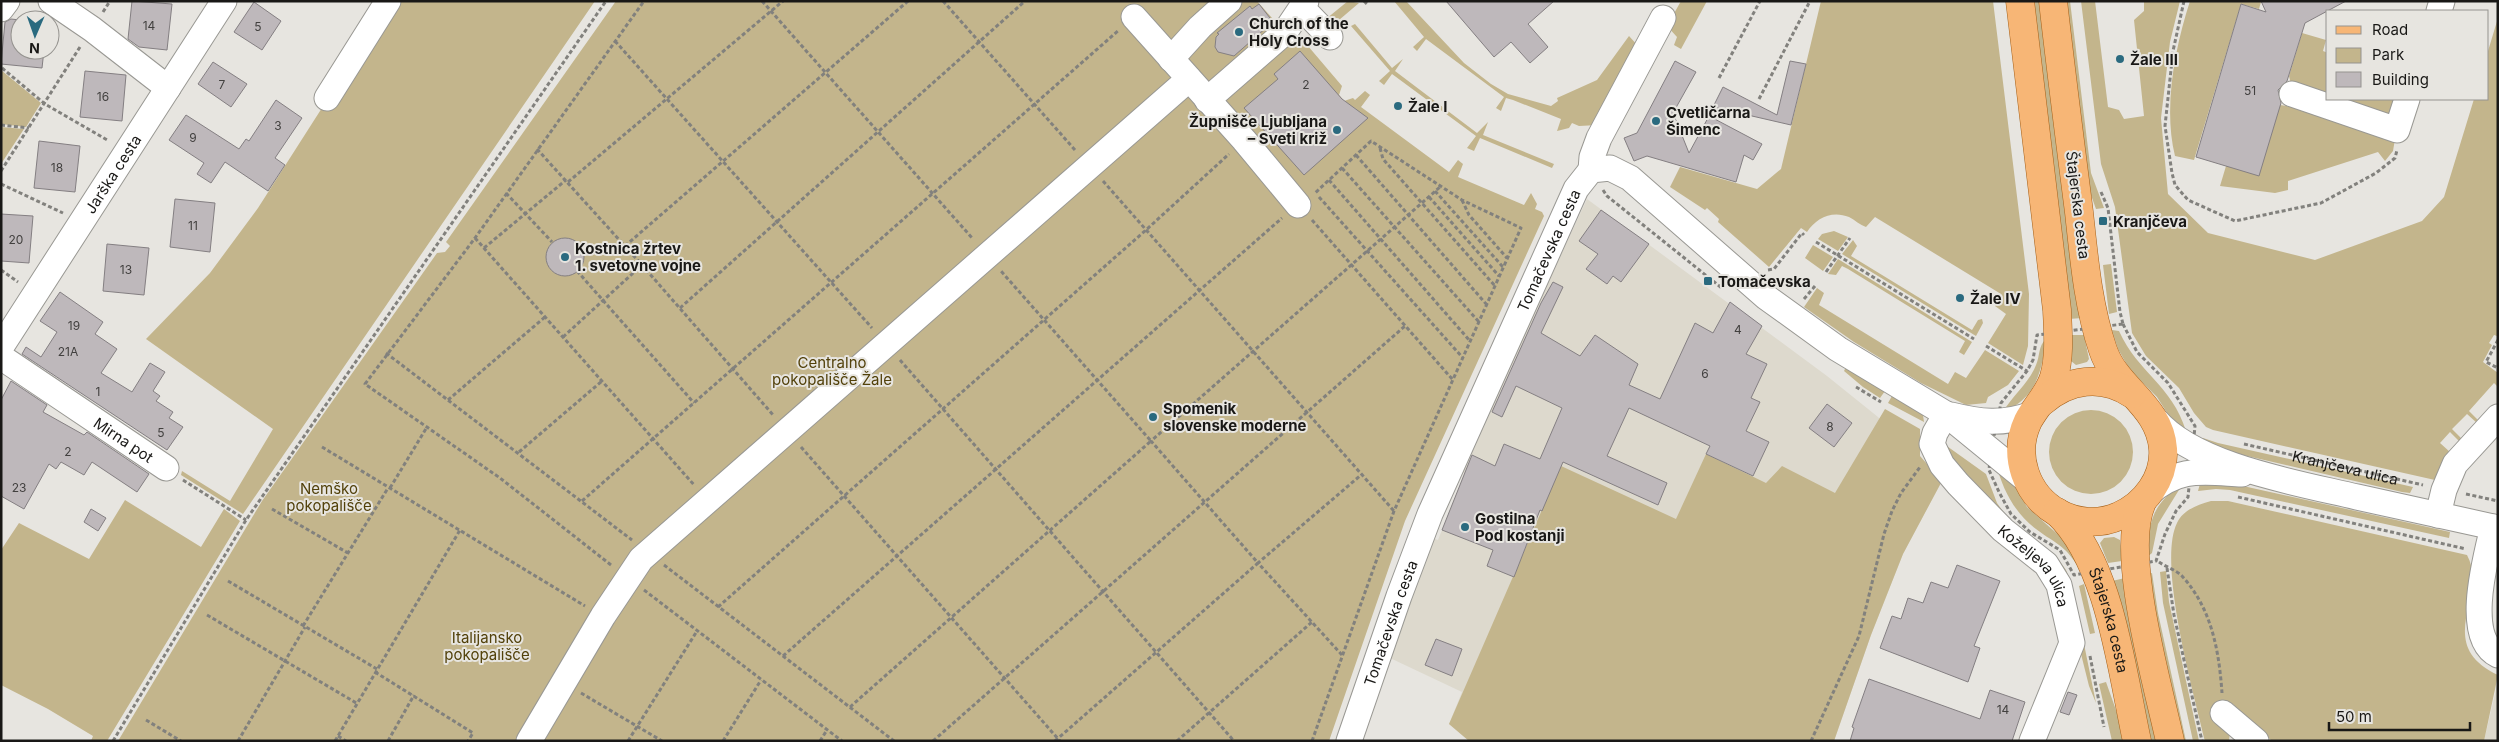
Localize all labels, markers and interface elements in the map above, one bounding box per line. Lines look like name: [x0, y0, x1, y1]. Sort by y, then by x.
north arrow: [10, 10, 60, 60]
legend: [2326, 10, 2489, 100]
place label: Church of the Holy Cross: [1249, 14, 1349, 50]
house number: 14: [143, 18, 156, 33]
house number: 5: [254, 19, 262, 34]
text: Road: [2372, 20, 2408, 39]
marker: Church of the Holy Cross: [1233, 26, 1245, 38]
text: N: [29, 40, 40, 57]
text: Park: [2372, 45, 2405, 64]
place label: Žale III: [2130, 50, 2178, 69]
marker: Žale III: [2114, 53, 2126, 65]
text: Building: [2372, 70, 2429, 89]
house number: 7: [219, 77, 226, 92]
house number: 2: [1302, 77, 1310, 92]
house number: 51: [2244, 83, 2256, 98]
house number: 16: [97, 89, 109, 104]
place label: Žale I: [1408, 97, 1447, 116]
marker: Žale I: [1392, 100, 1404, 112]
place label: Cvetličarna Šimenc: [1666, 103, 1750, 139]
place label: Župnišče Ljubljana – Sveti križ: [1189, 112, 1327, 148]
marker: Cvetličarna Šimenc: [1650, 115, 1662, 127]
house number: 3: [274, 118, 282, 133]
marker: Župnišče Ljubljana – Sveti križ: [1331, 124, 1343, 136]
house number: 9: [189, 130, 197, 145]
street label: Jarška cesta: [80, 131, 145, 217]
street label: Štajerska cesta: [2062, 150, 2094, 260]
house number: 18: [51, 160, 63, 175]
street label: Tomačevska cesta: [1513, 186, 1584, 315]
place label: Kranjčeva: [2113, 212, 2187, 231]
marker: Kranjčeva: [2097, 215, 2109, 227]
house number: 11: [188, 218, 198, 233]
house number: 20: [9, 232, 23, 247]
place label: Kostnica žrtev 1. svetovne vojne: [575, 239, 701, 275]
marker: Kostnica žrtev 1. svetovne vojne: [559, 251, 571, 263]
house number: 13: [120, 262, 132, 277]
place label: Tomačevska: [1718, 272, 1811, 291]
marker: Tomačevska: [1702, 275, 1714, 287]
place label: Žale IV: [1970, 289, 2021, 308]
marker: Žale IV: [1954, 292, 1966, 304]
house number: 19: [68, 318, 80, 333]
house number: 4: [1734, 322, 1742, 337]
house number: 21A: [58, 344, 78, 359]
park label: Centralno pokopališče Žale: [772, 353, 892, 389]
house number: 6: [1701, 366, 1709, 381]
house number: 1: [96, 384, 100, 399]
place label: Spomenik slovenske moderne: [1163, 399, 1306, 435]
marker: Spomenik slovenske moderne: [1147, 411, 1159, 423]
street label: Mirna pot: [90, 413, 157, 466]
house number: 8: [1826, 419, 1834, 434]
house number: 5: [157, 425, 165, 440]
house number: 2: [64, 444, 72, 459]
street label: Kranjčeva ulica: [2291, 446, 2400, 489]
park label: Nemško pokopališče: [286, 479, 372, 515]
house number: 23: [12, 480, 26, 495]
place label: Gostilna Pod kostanji: [1475, 509, 1565, 545]
street label: Koželjeva ulica: [1994, 520, 2073, 609]
marker: Gostilna Pod kostanji: [1459, 521, 1471, 533]
street label: Tomačevska cesta: [1359, 557, 1421, 688]
street label: Štajerska cesta: [2085, 564, 2133, 675]
park label: Italijansko pokopališče: [444, 628, 530, 664]
scale bar: [2329, 700, 2470, 732]
house number: 14: [1997, 702, 2010, 717]
text: 50 m: [2336, 707, 2372, 726]

